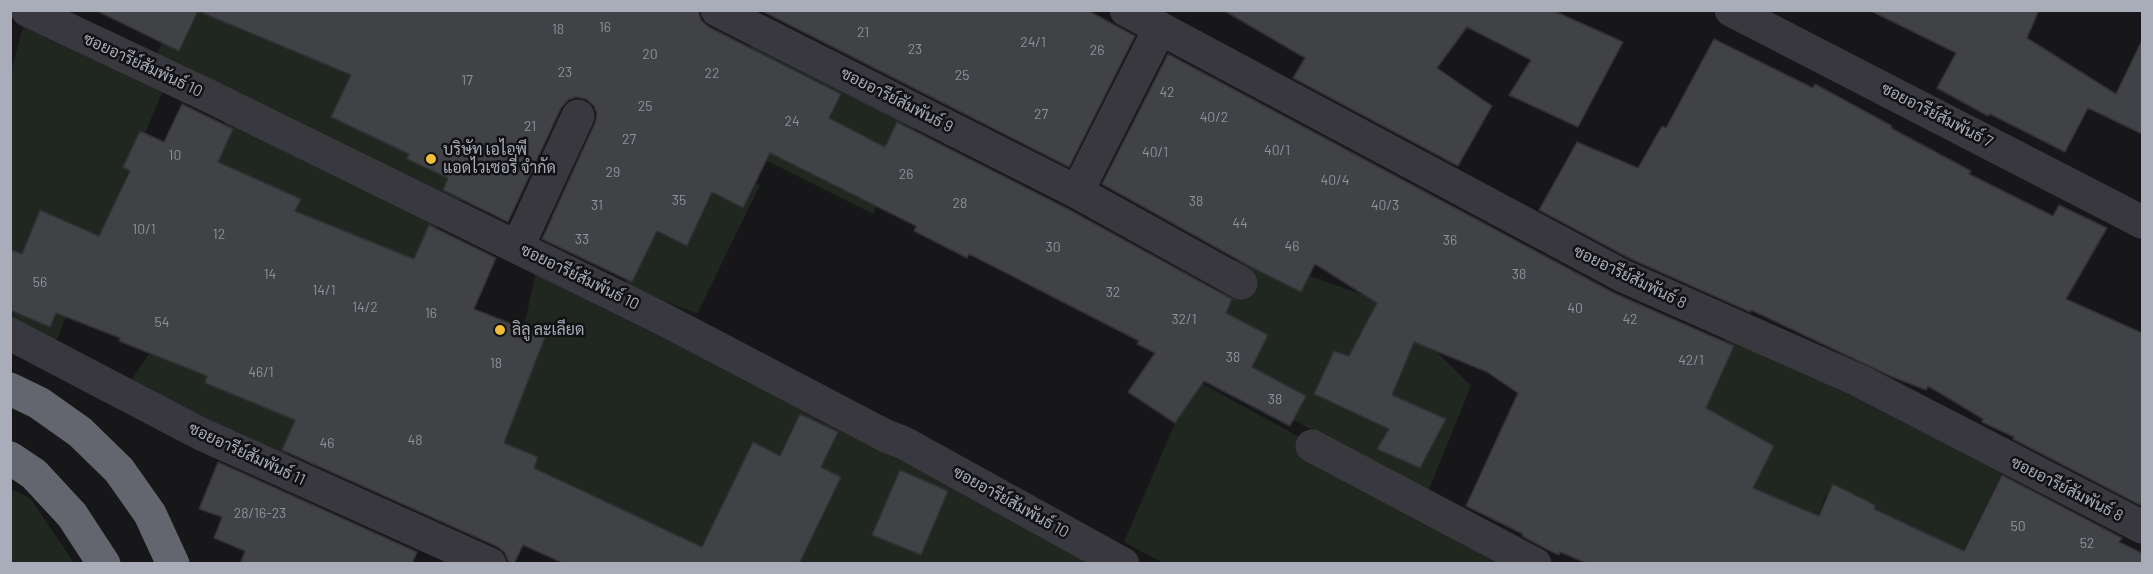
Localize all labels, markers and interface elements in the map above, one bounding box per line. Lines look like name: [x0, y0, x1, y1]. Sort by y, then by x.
house number: 16: [599, 19, 611, 35]
house number: 18: [552, 21, 564, 37]
house number: 21: [857, 24, 869, 40]
street label: ซอยอารีย์สัมพันธ์ 10: [80, 29, 206, 101]
house number: 24/1: [1020, 34, 1046, 50]
house number: 23: [908, 41, 922, 57]
house number: 26: [1090, 42, 1104, 58]
house number: 20: [642, 46, 658, 62]
street label: ซอยอารีย์สัมพันธ์ 9: [838, 63, 956, 137]
house number: 23: [558, 64, 572, 80]
house number: 22: [704, 65, 720, 81]
house number: 25: [955, 67, 969, 83]
house number: 17: [461, 72, 473, 88]
street label: ซอยอารีย์สัมพันธ์ 7: [1878, 79, 1996, 151]
house number: 42: [1159, 84, 1175, 100]
house number: 25: [638, 98, 652, 114]
house number: 27: [1034, 106, 1048, 122]
house number: 40/2: [1200, 109, 1228, 125]
house number: 24: [784, 113, 800, 129]
house number: 21: [524, 118, 536, 134]
house number: 27: [622, 131, 636, 147]
place label: บริษัท เอไอพี แอดไวเซอรี่ จำกัด: [443, 140, 556, 178]
house number: 40/1: [1264, 142, 1290, 158]
house number: 40/1: [1142, 144, 1168, 160]
house number: 10: [169, 147, 181, 163]
marker: บริษัท เอไอพี แอดไวเซอรี่ จำกัด: [424, 152, 438, 166]
house number: 29: [606, 164, 620, 180]
house number: 26: [899, 166, 913, 182]
house number: 40/4: [1321, 172, 1349, 188]
house number: 35: [672, 192, 686, 208]
house number: 38: [1189, 193, 1203, 209]
house number: 28: [953, 195, 967, 211]
house number: 31: [591, 197, 603, 213]
house number: 40/3: [1371, 197, 1399, 213]
house number: 44: [1232, 215, 1248, 231]
house number: 10/1: [132, 221, 156, 237]
house number: 12: [213, 226, 225, 242]
house number: 33: [575, 231, 589, 247]
house number: 36: [1443, 232, 1457, 248]
house number: 46: [1285, 238, 1299, 254]
house number: 30: [1045, 239, 1061, 255]
street label: ซอยอารีย์สัมพันธ์ 10: [517, 240, 643, 314]
street label: ซอยอารีย์สัมพันธ์ 8: [1570, 241, 1690, 313]
house number: 14: [264, 266, 276, 282]
house number: 38: [1512, 266, 1526, 282]
house number: 56: [33, 274, 47, 290]
house number: 14/1: [312, 282, 336, 298]
house number: 32: [1106, 284, 1120, 300]
house number: 14/2: [352, 299, 378, 315]
house number: 40: [1567, 300, 1583, 316]
house number: 16: [425, 305, 437, 321]
house number: 32/1: [1171, 311, 1197, 327]
house number: 42: [1622, 311, 1638, 327]
house number: 54: [155, 314, 169, 330]
place label: ลิลู ละเลียด: [512, 320, 584, 340]
marker: ลิลู ละเลียด: [493, 323, 507, 337]
house number: 38: [1226, 349, 1240, 365]
house number: 42/1: [1678, 352, 1704, 368]
house number: 18: [490, 355, 502, 371]
house number: 46/1: [248, 364, 274, 380]
house number: 38: [1268, 391, 1282, 407]
street label: ซอยอารีย์สัมพันธ์ 11: [186, 419, 308, 489]
house number: 48: [407, 432, 423, 448]
house number: 46: [320, 435, 334, 451]
street label: ซอยอารีย์สัมพันธ์ 8: [2008, 452, 2126, 526]
street label: ซอยอารีย์สัมพันธ์ 10: [950, 462, 1072, 542]
house number: 28/16-23: [234, 505, 286, 521]
house number: 50: [2010, 518, 2026, 534]
house number: 52: [2080, 535, 2094, 551]

